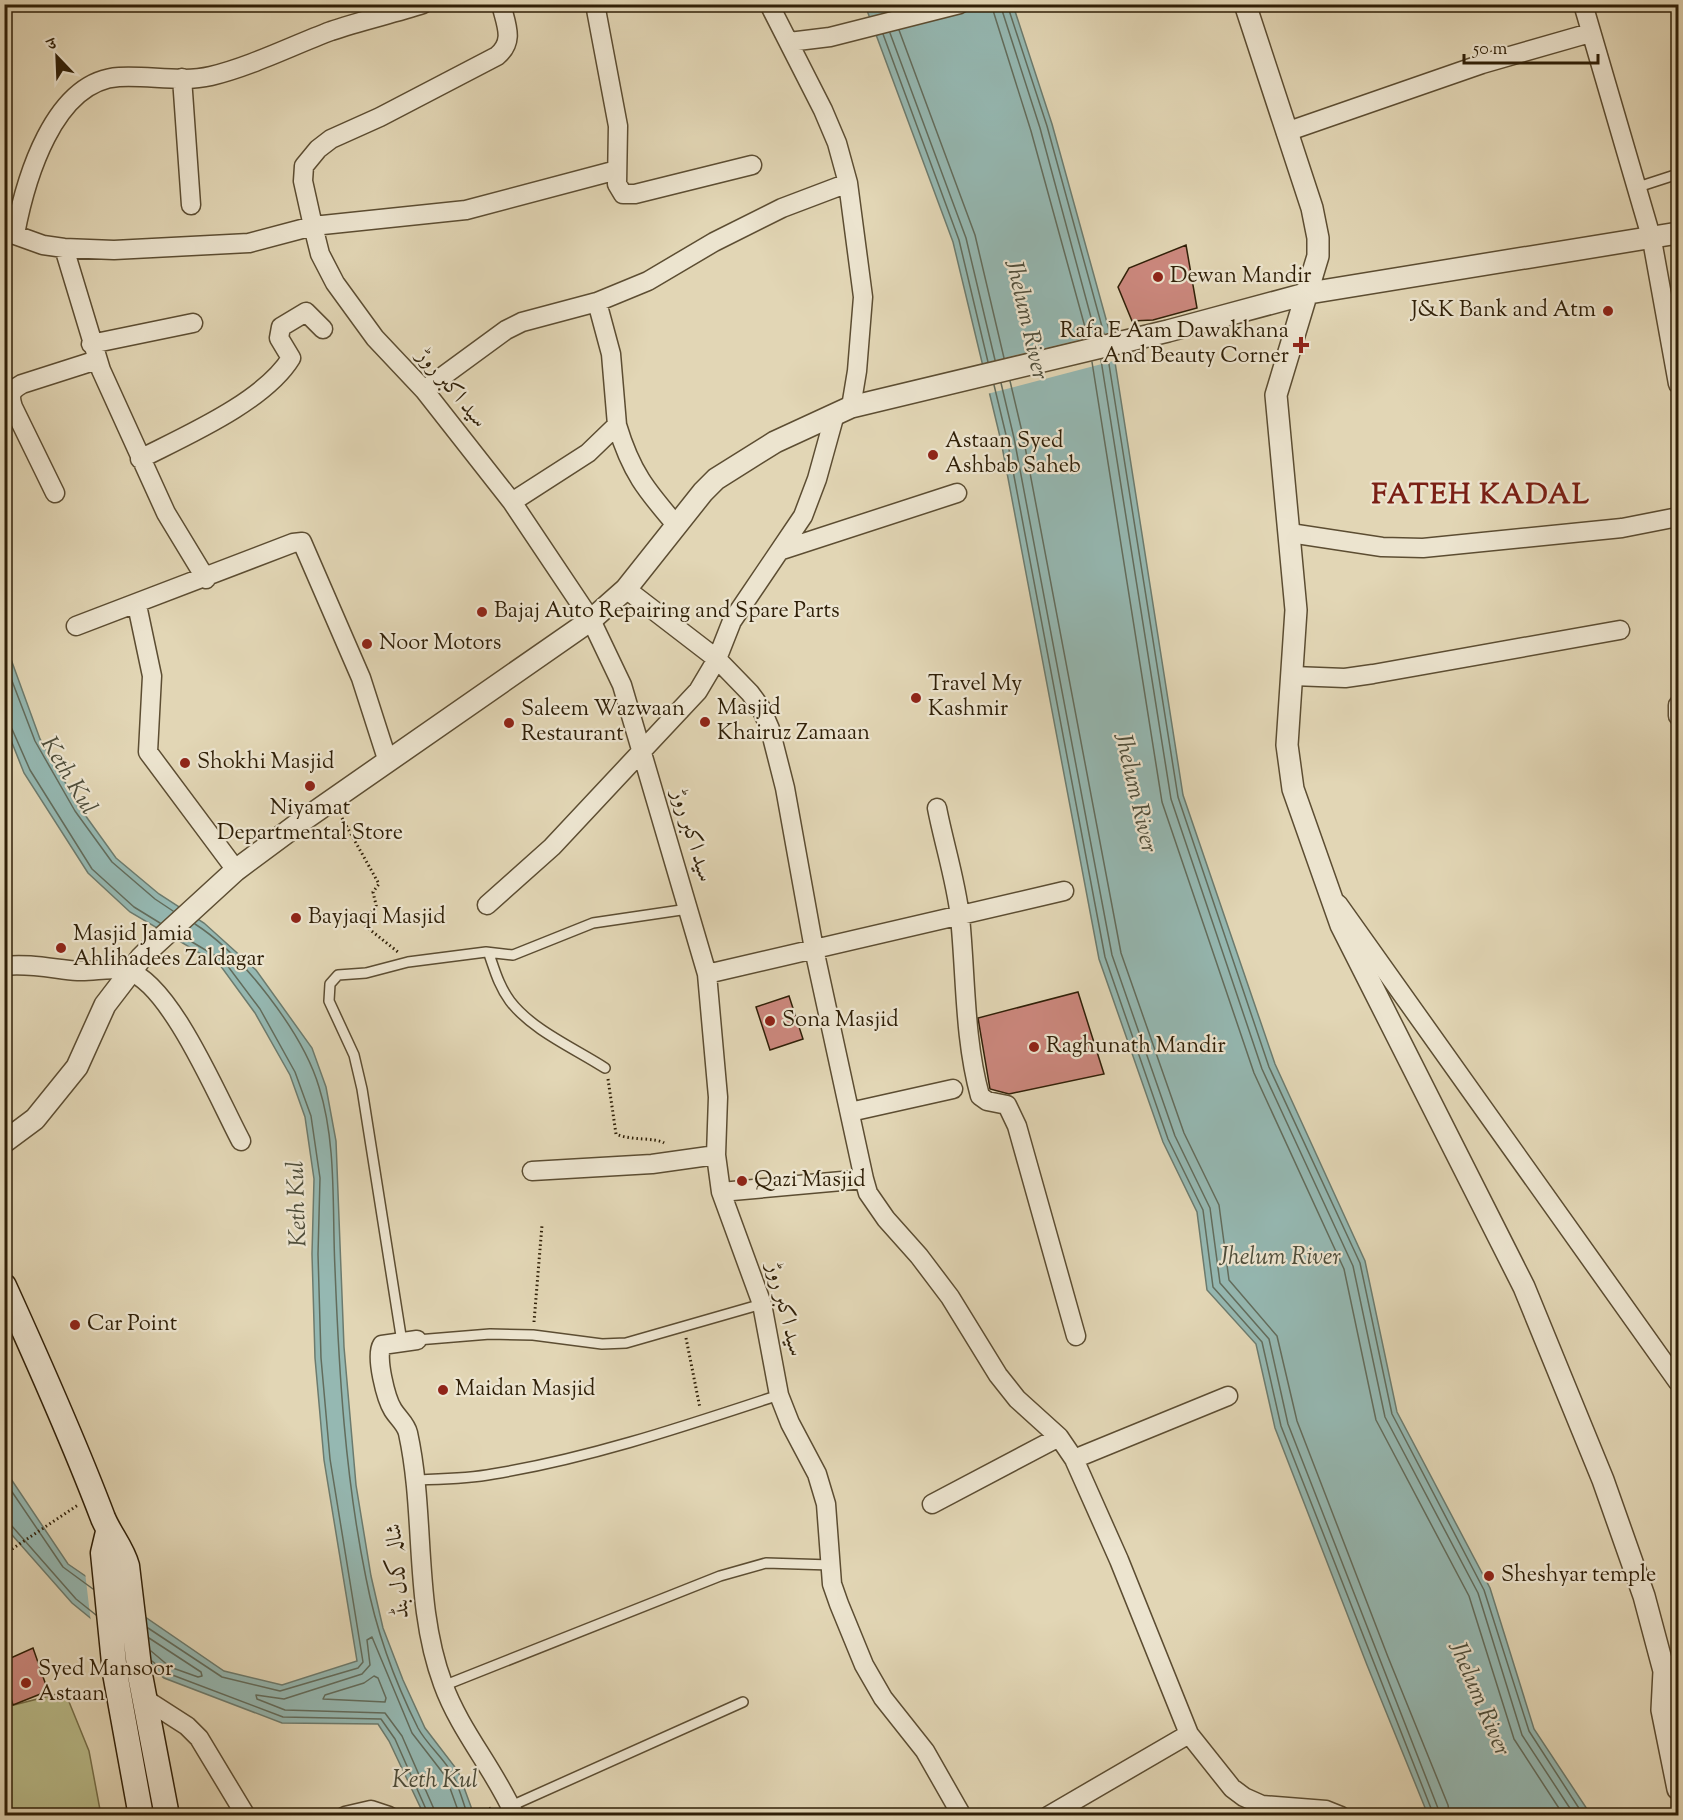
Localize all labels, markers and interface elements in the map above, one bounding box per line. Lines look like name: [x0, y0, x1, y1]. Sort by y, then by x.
north arrow: [27, 27, 87, 87]
scale bar: [1464, 27, 1598, 65]
text: उ: [43, 33, 62, 58]
text: 50 m: [1472, 37, 1508, 63]
water label: Jhelum River: [996, 256, 1056, 384]
place label: Dewan Mandir: [1170, 261, 1312, 293]
marker: Dewan Mandir: [1151, 270, 1165, 284]
place label: J&K Bank and Atm: [1410, 295, 1596, 327]
marker: J&K Bank and Atm: [1601, 304, 1615, 318]
place label: Rafa E Aam Dawakhana And Beauty Corner: [1060, 316, 1289, 373]
marker: Rafa E Aam Dawakhana And Beauty Corner: [1294, 338, 1308, 352]
street label: سید اکبر روڑ: [407, 341, 494, 436]
place label: Astaan Syed Ashbab Saheb: [945, 426, 1081, 483]
marker: Astaan Syed Ashbab Saheb: [926, 448, 940, 462]
district label: FATEH KADAL: [1372, 476, 1590, 516]
place label: Bajaj Auto Repairing and Spare Parts: [494, 596, 840, 628]
marker: Bajaj Auto Repairing and Spare Parts: [475, 605, 489, 619]
place label: Noor Motors: [379, 628, 502, 660]
marker: Noor Motors: [360, 637, 374, 651]
place label: Travel My Kashmir: [928, 669, 1022, 726]
marker: Travel My Kashmir: [909, 691, 923, 705]
place label: Masjid Khairuz Zamaan: [717, 693, 870, 750]
place label: Saleem Wazwaan Restaurant: [521, 694, 685, 751]
marker: Masjid Khairuz Zamaan: [698, 715, 712, 729]
marker: Saleem Wazwaan Restaurant: [502, 716, 516, 730]
water label: Jhelum River: [1105, 729, 1165, 857]
water label: Keth Kul: [31, 730, 105, 822]
place label: Shokhi Masjid: [197, 747, 334, 779]
marker: Shokhi Masjid: [178, 756, 192, 770]
marker: Niyamat Departmental Store: [303, 779, 317, 793]
street label: سید اکبر روڑ: [661, 784, 720, 886]
place label: Niyamat Departmental Store: [217, 793, 403, 850]
place label: Bayjaqi Masjid: [308, 902, 446, 934]
marker: Bayjaqi Masjid: [289, 911, 303, 925]
place label: Masjid Jamia Ahlihadees Zaldagar: [73, 919, 265, 976]
marker: Masjid Jamia Ahlihadees Zaldagar: [54, 941, 68, 955]
place label: Sona Masjid: [782, 1005, 899, 1037]
marker: Sona Masjid: [763, 1014, 777, 1028]
place label: Raghunath Mandir: [1046, 1031, 1226, 1063]
marker: Raghunath Mandir: [1027, 1040, 1041, 1054]
water label: Keth Kul: [280, 1160, 316, 1248]
place label: Qazi Masjid: [754, 1165, 866, 1197]
marker: Qazi Masjid: [735, 1174, 749, 1188]
water label: Jhelum River: [1218, 1241, 1341, 1275]
street label: سید اکبر روڑ: [756, 1258, 811, 1360]
place label: Car Point: [87, 1309, 178, 1341]
marker: Car Point: [68, 1318, 82, 1332]
place label: Maidan Masjid: [455, 1374, 596, 1406]
marker: Maidan Masjid: [436, 1383, 450, 1397]
street label: شالہ کدل بنڈ: [379, 1522, 419, 1620]
place label: Sheshyar temple: [1501, 1560, 1656, 1592]
marker: Sheshyar temple: [1482, 1569, 1496, 1583]
water label: Jhelum River: [1439, 1635, 1519, 1762]
place label: Syed Mansoor Astaan: [38, 1654, 173, 1711]
marker: Syed Mansoor Astaan: [19, 1676, 33, 1690]
water label: Keth Kul: [392, 1764, 478, 1798]

